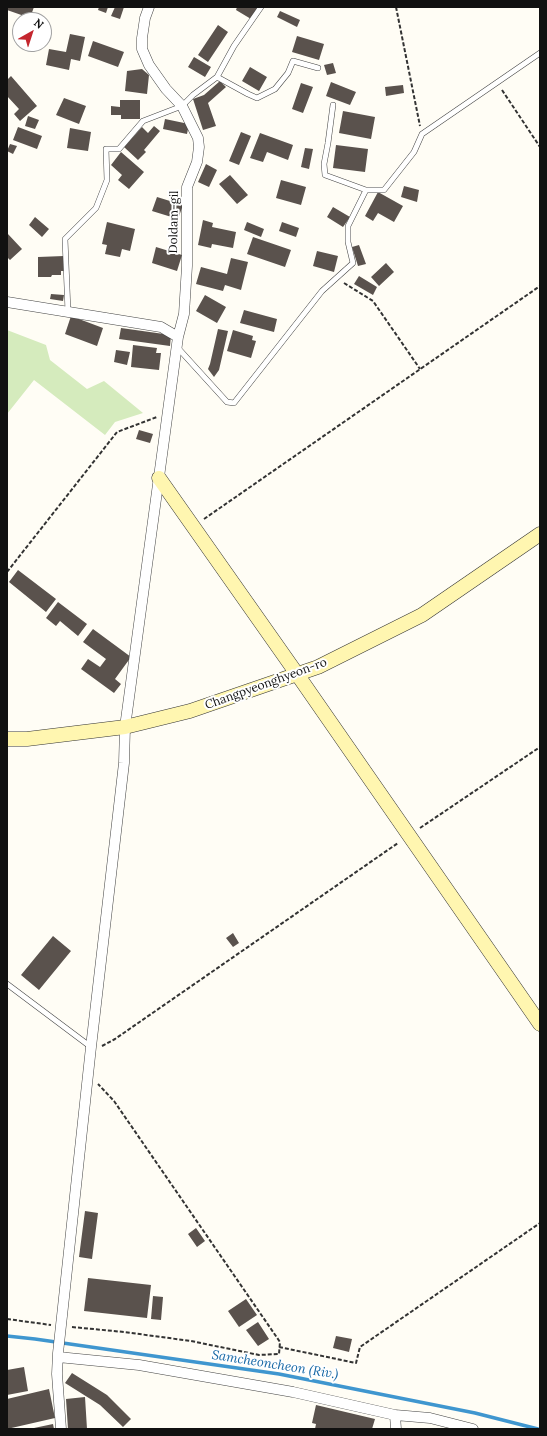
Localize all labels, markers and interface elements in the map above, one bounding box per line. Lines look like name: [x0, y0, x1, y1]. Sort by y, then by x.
north arrow: [12, 12, 52, 52]
text: N: [31, 15, 47, 32]
street label: Doldam-gil: [166, 191, 182, 253]
street label: Changpyeonghyeon-ro: [203, 655, 329, 713]
water label: Samcheoncheon (Riv.): [211, 1347, 339, 1383]

